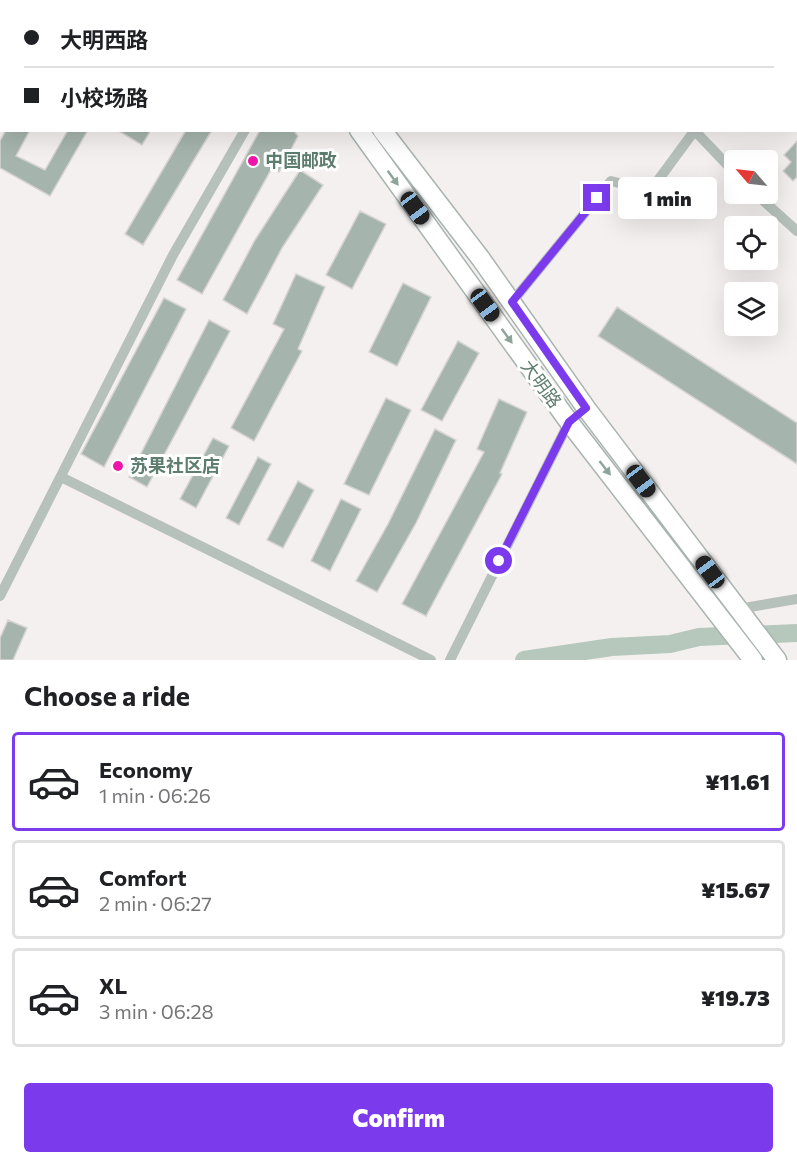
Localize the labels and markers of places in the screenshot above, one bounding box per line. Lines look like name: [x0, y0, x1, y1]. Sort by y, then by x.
place label: 中国邮政: [265, 149, 337, 171]
marker: 中国邮政: [246, 154, 260, 168]
place label: 苏果社区店: [130, 454, 220, 476]
marker: 苏果社区店: [111, 459, 125, 473]

